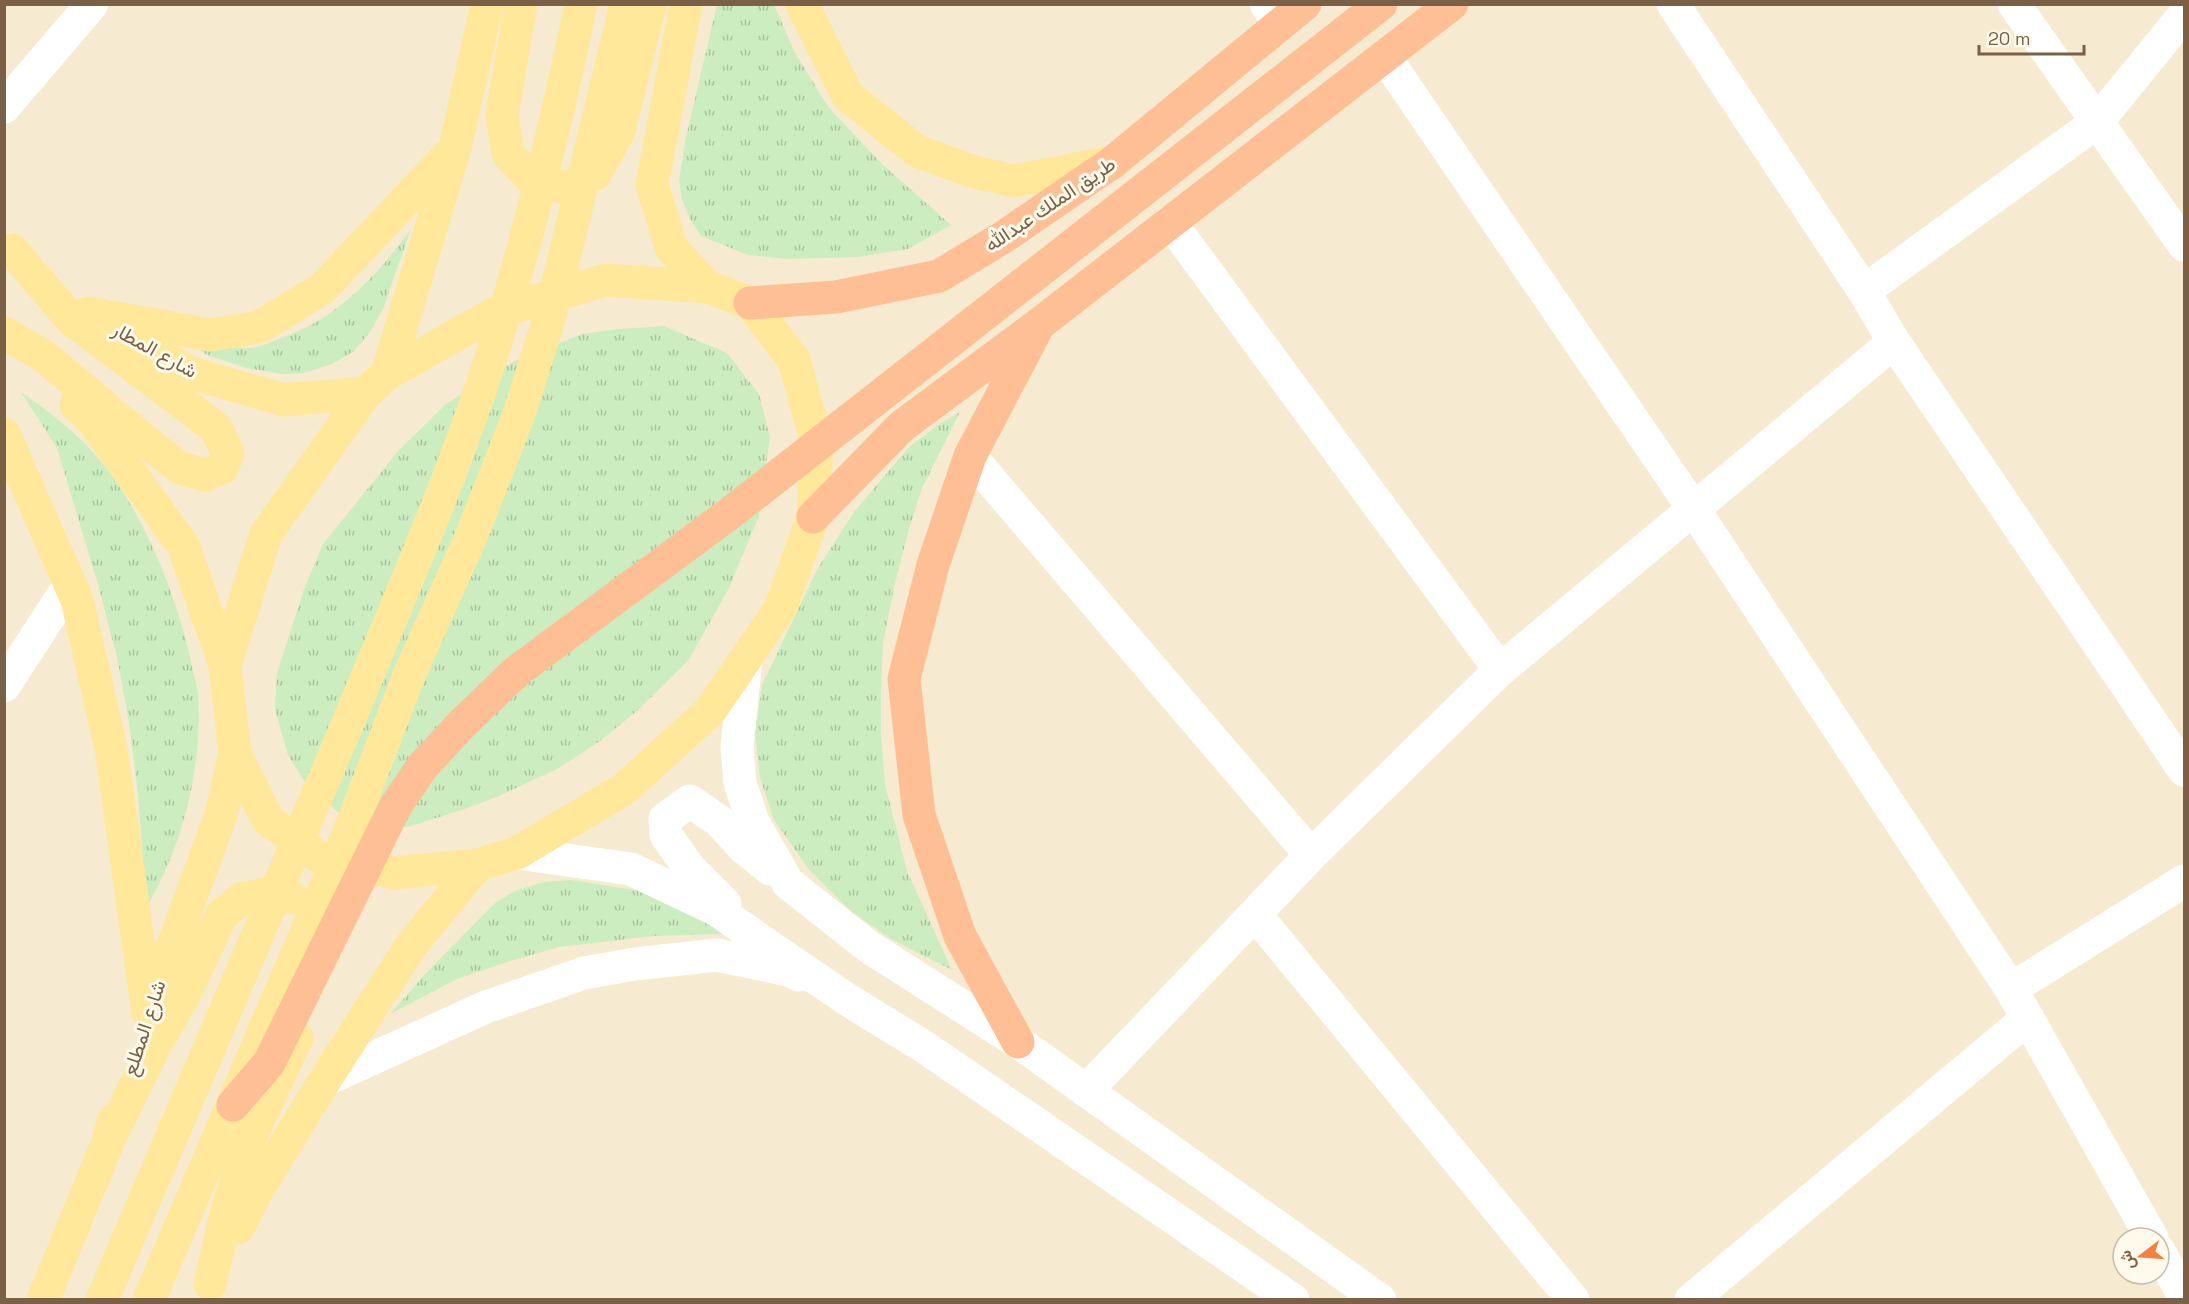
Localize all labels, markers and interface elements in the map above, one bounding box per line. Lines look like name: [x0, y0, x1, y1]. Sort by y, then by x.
scale bar: [1979, 18, 2084, 56]
text: 20 m: [1988, 27, 2031, 50]
street label: طريق الملك عبدالله: [980, 151, 1120, 257]
street label: شارع المطار: [107, 316, 202, 385]
street label: شارع المطلع: [116, 977, 173, 1079]
north arrow: [2111, 1226, 2171, 1286]
text: ش: [2114, 1248, 2140, 1273]

